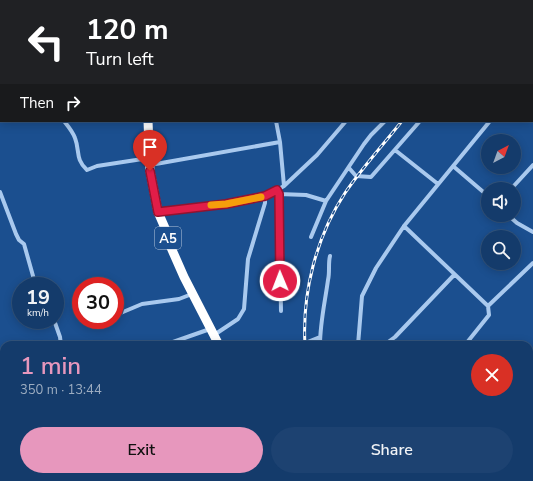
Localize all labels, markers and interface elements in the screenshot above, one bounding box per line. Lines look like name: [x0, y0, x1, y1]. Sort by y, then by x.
text: 120 m: [86, 11, 169, 49]
icon: left: [20, 16, 72, 68]
text: Turn left: [86, 47, 154, 71]
icon: right: [62, 92, 84, 114]
text: Then: [20, 93, 54, 113]
pin: [133, 130, 167, 171]
north arrow: [481, 134, 521, 174]
map controls: [481, 134, 521, 270]
icon: arrive: [139, 136, 161, 158]
button: sound: [481, 182, 521, 222]
road number: A5: [155, 227, 181, 249]
button: search: [481, 230, 521, 270]
position arrow: [259, 260, 301, 302]
speed limit sign: 30: [72, 277, 124, 329]
text: 19: [26, 284, 50, 311]
text: km/h: [27, 306, 49, 320]
text: 1 min: [20, 350, 81, 382]
button: close: [471, 354, 513, 396]
text: 350 m · 13:44: [20, 381, 102, 399]
button: Exit: [20, 427, 263, 473]
button: Share: [271, 427, 513, 473]

